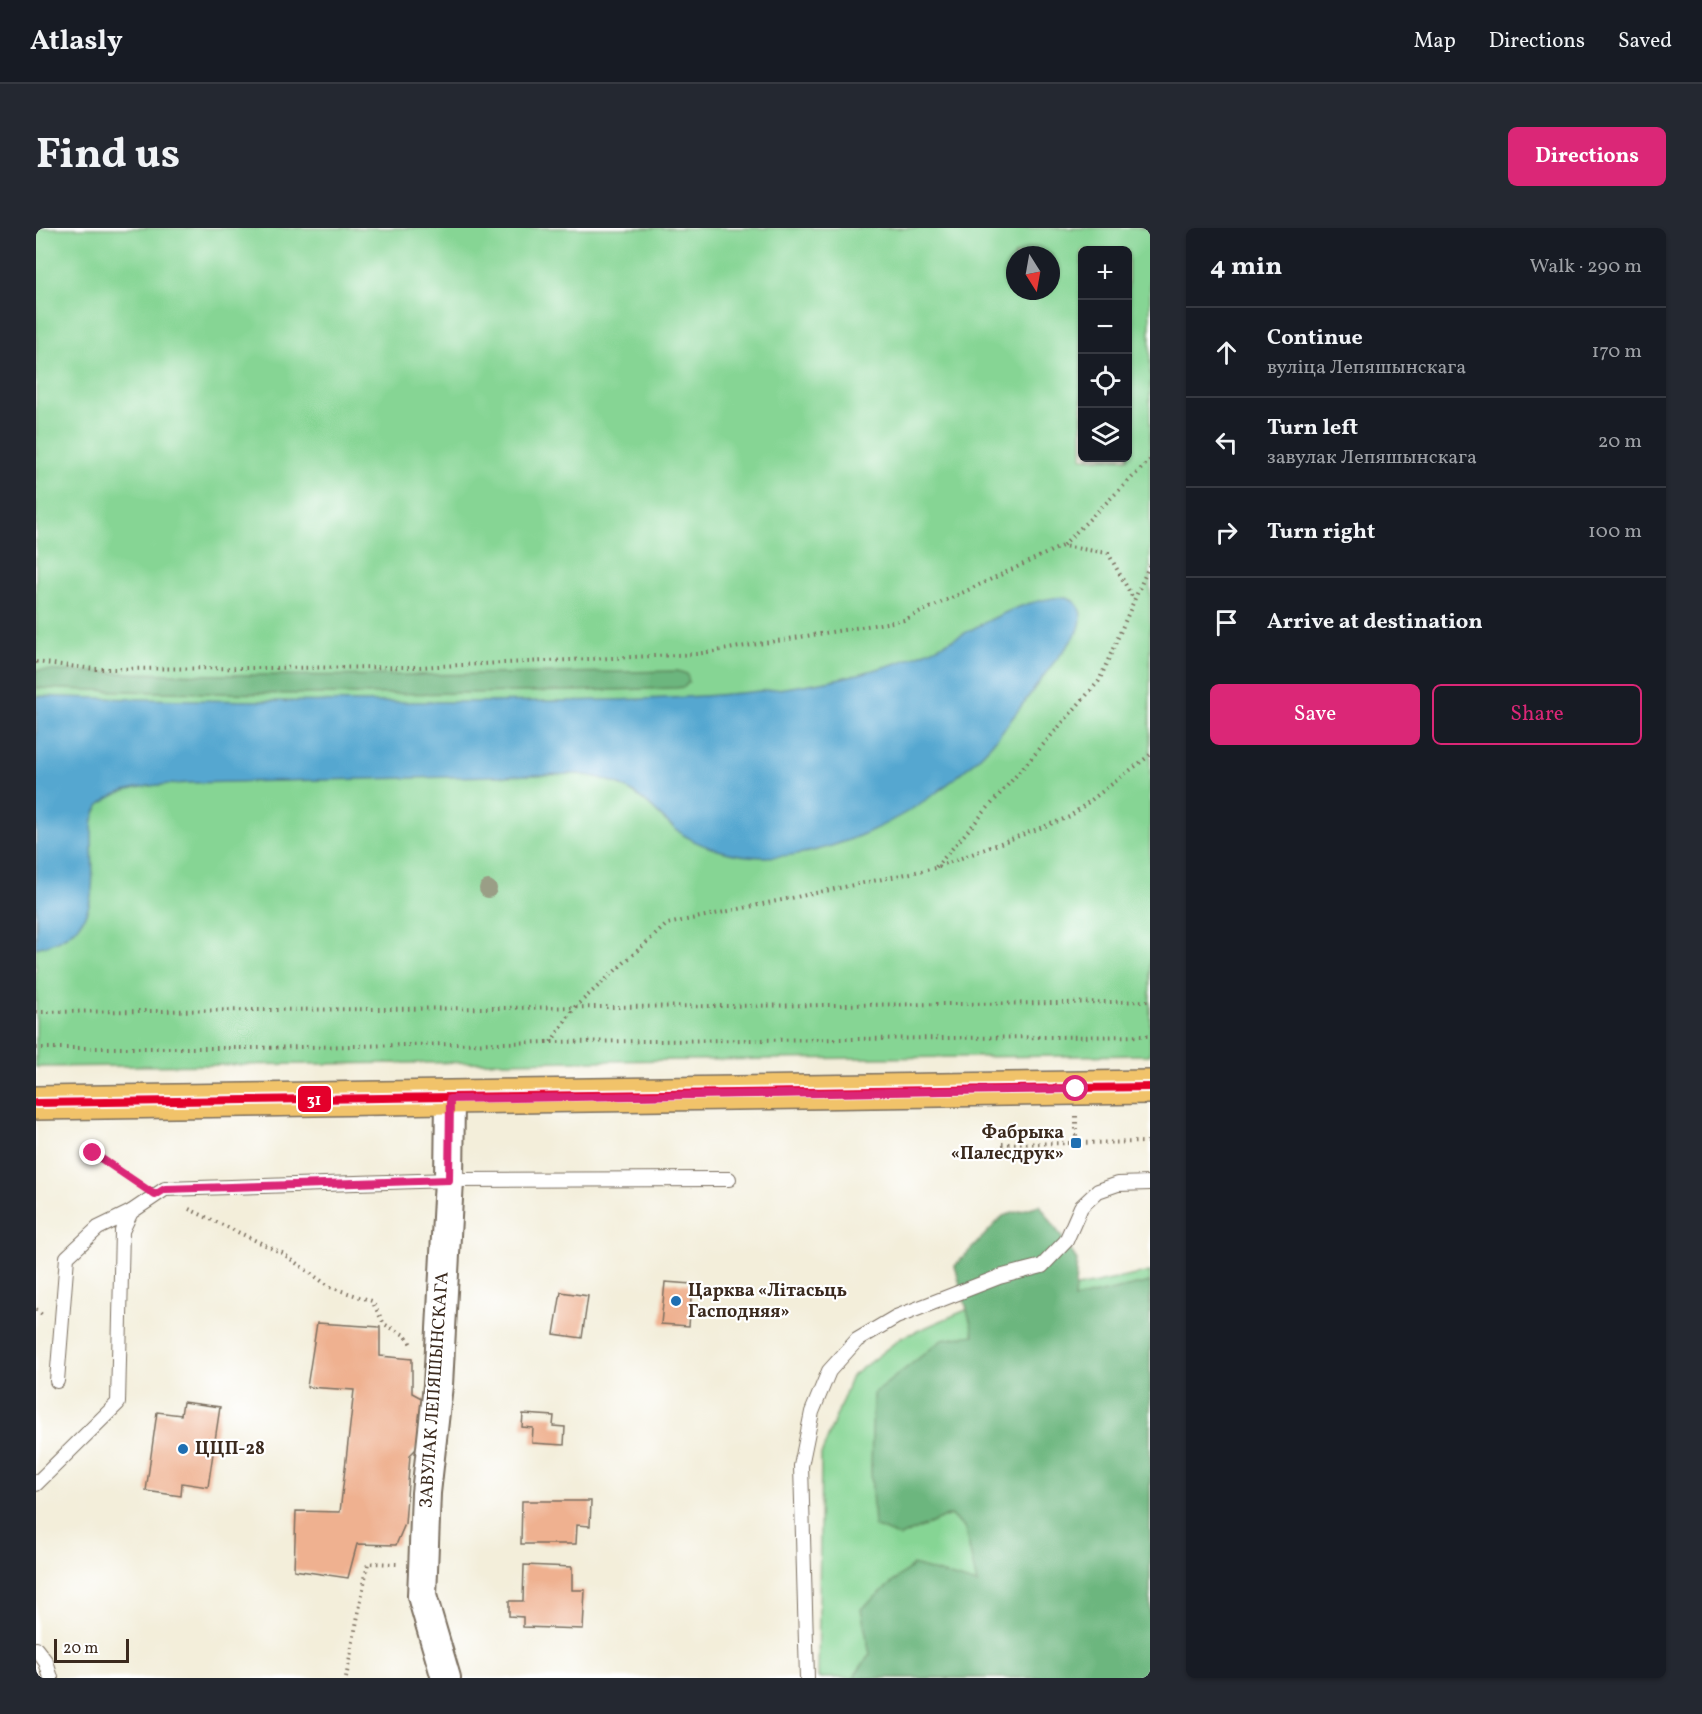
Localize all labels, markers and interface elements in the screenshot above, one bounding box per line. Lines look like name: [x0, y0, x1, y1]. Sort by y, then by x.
text: Atlasly: [30, 22, 123, 61]
text: Map: [1414, 27, 1456, 56]
text: Directions: [1489, 27, 1585, 56]
text: Saved: [1618, 27, 1672, 56]
text: Find us: [36, 127, 180, 186]
button: Directions: [1508, 127, 1666, 186]
north arrow: [1006, 246, 1060, 300]
map controls: [1078, 246, 1132, 462]
button: +: [1078, 246, 1132, 300]
text: 4 min: [1210, 249, 1282, 285]
text: Walk · 290 m: [1530, 253, 1642, 281]
button: −: [1078, 300, 1132, 354]
text: Continue: [1267, 323, 1363, 354]
icon: ahead: [1210, 336, 1243, 369]
text: 170 m: [1592, 338, 1642, 366]
button: locate: [1078, 354, 1132, 408]
text: вуліца Лепяшынскага: [1267, 354, 1466, 382]
button: layers: [1078, 408, 1132, 462]
text: Turn left: [1267, 413, 1358, 444]
icon: left: [1210, 426, 1243, 459]
text: 20 m: [1598, 428, 1642, 456]
text: завулак Лепяшынскага: [1267, 444, 1477, 472]
icon: right: [1210, 516, 1243, 549]
text: Turn right: [1267, 517, 1375, 548]
text: 100 m: [1588, 518, 1642, 546]
icon: arrive: [1210, 606, 1243, 639]
text: Arrive at destination: [1267, 607, 1483, 638]
button: Save: [1210, 684, 1420, 745]
button: Share: [1432, 684, 1642, 745]
route start: [1062, 1075, 1088, 1101]
line badge: 31: [297, 1085, 332, 1113]
text: 31: [307, 1090, 321, 1112]
place label: Фабрыка «Палесдрук»: [951, 1121, 1064, 1167]
marker: Фабрыка «Палесдрук»: [1069, 1136, 1083, 1150]
route end: [79, 1139, 105, 1165]
street label: ЗАВУЛАК ЛЕПЯШЫНСКАГА: [414, 1271, 456, 1509]
place label: Царква «Літасьць Гасподняя»: [688, 1279, 847, 1325]
marker: Царква «Літасьць Гасподняя»: [669, 1294, 683, 1308]
place label: ЦЦП-28: [195, 1437, 265, 1462]
marker: ЦЦП-28: [176, 1442, 190, 1456]
scale bar: [54, 1636, 129, 1664]
text: 20 m: [63, 1638, 98, 1660]

